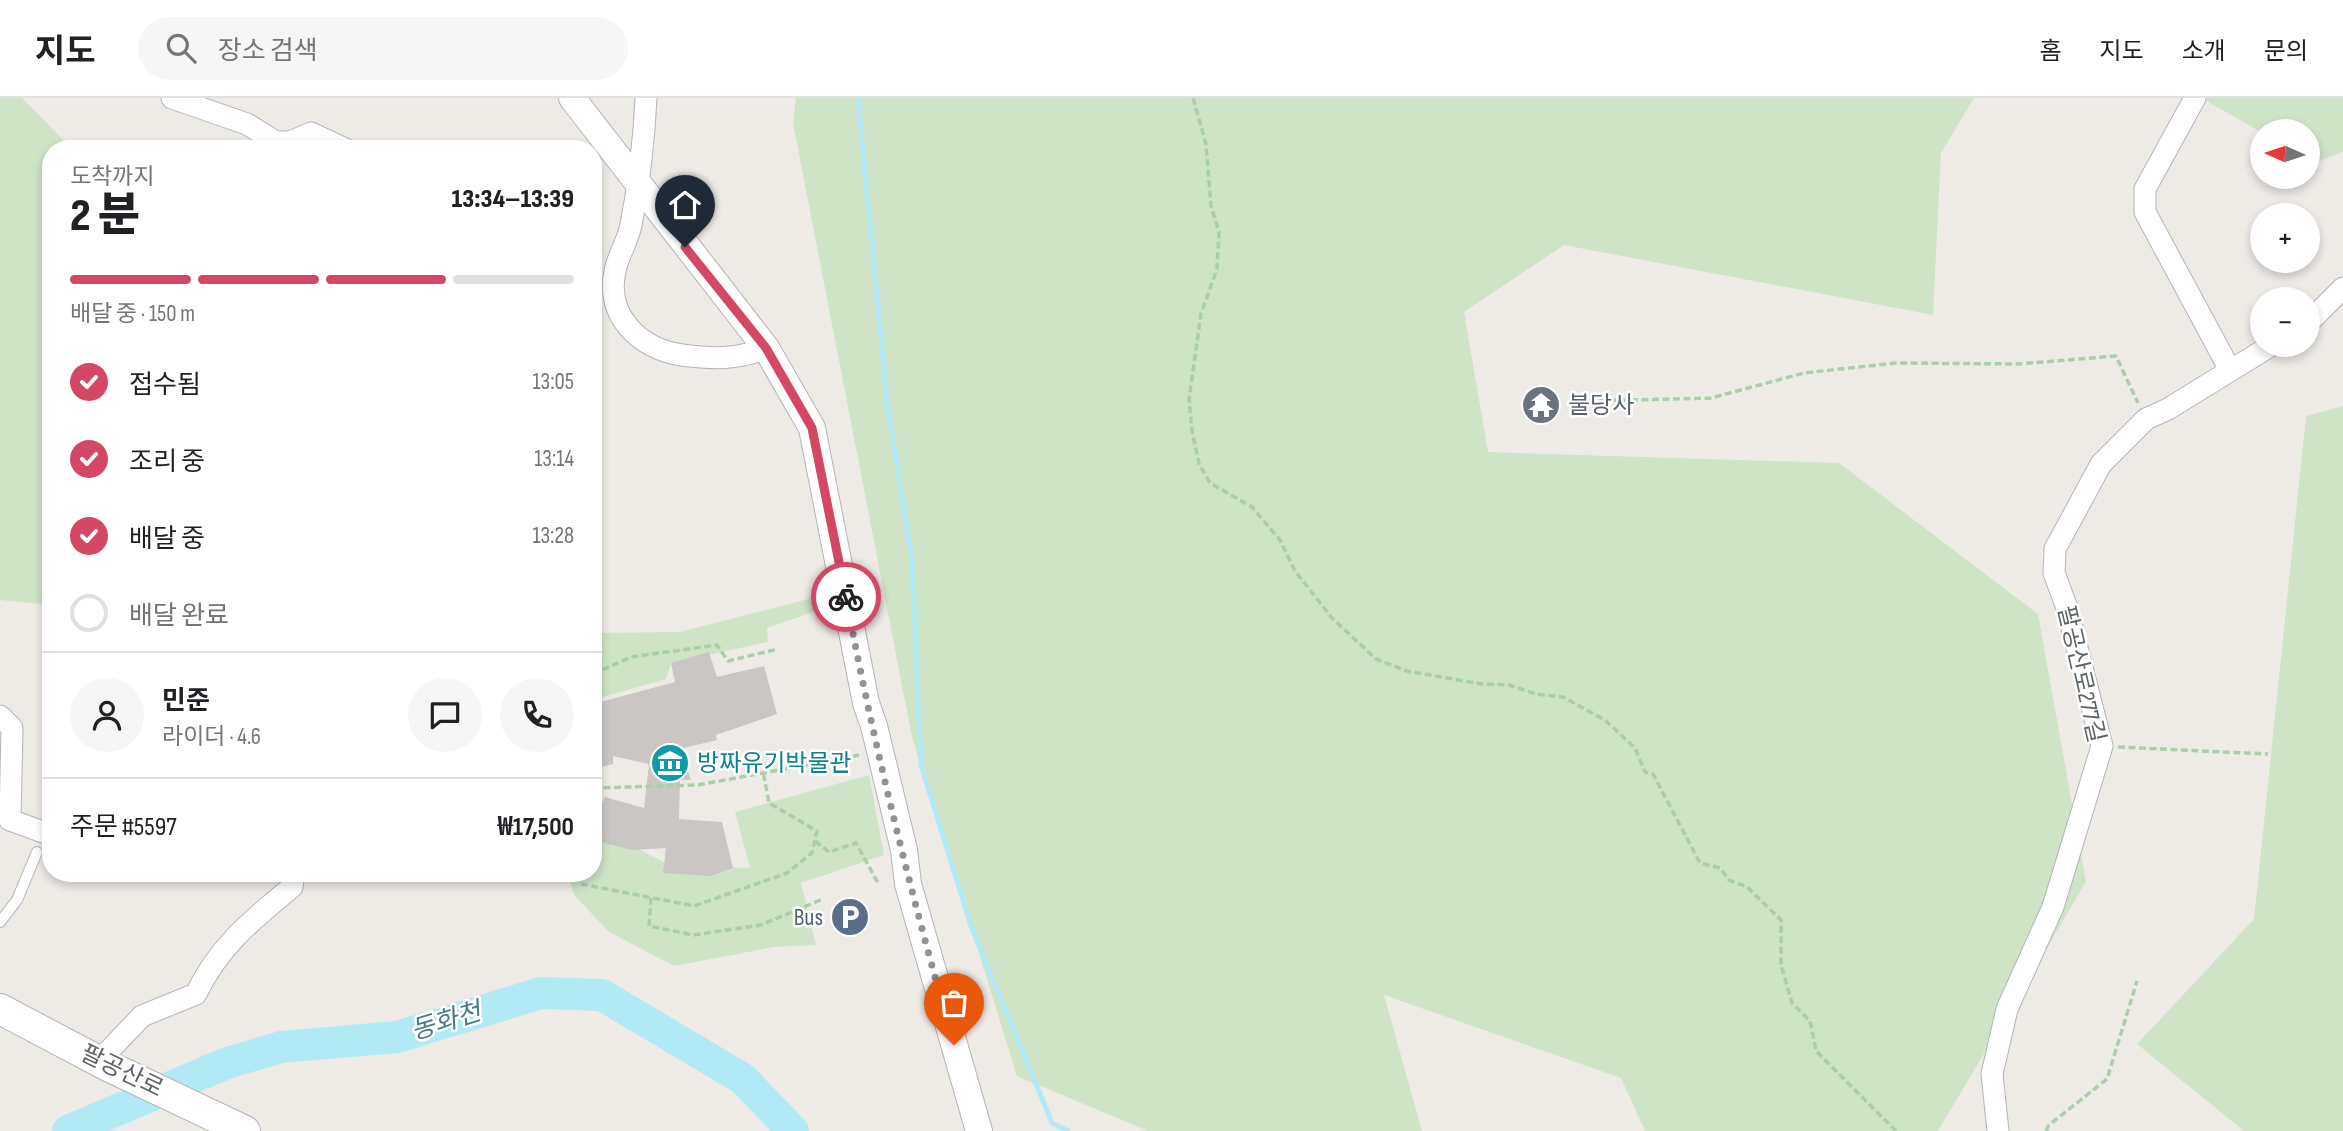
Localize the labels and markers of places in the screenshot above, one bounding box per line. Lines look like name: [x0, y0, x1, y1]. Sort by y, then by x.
pin: [655, 175, 715, 247]
temple icon: 불당사: [1520, 384, 1562, 426]
place label: 불당사: [1568, 391, 1634, 420]
museum icon: 방짜유기박물관: [649, 742, 691, 784]
place label: 방짜유기박물관: [697, 749, 852, 778]
parking icon: Bus: [829, 896, 871, 938]
place label: Bus: [794, 903, 823, 932]
pin: [924, 973, 984, 1045]

